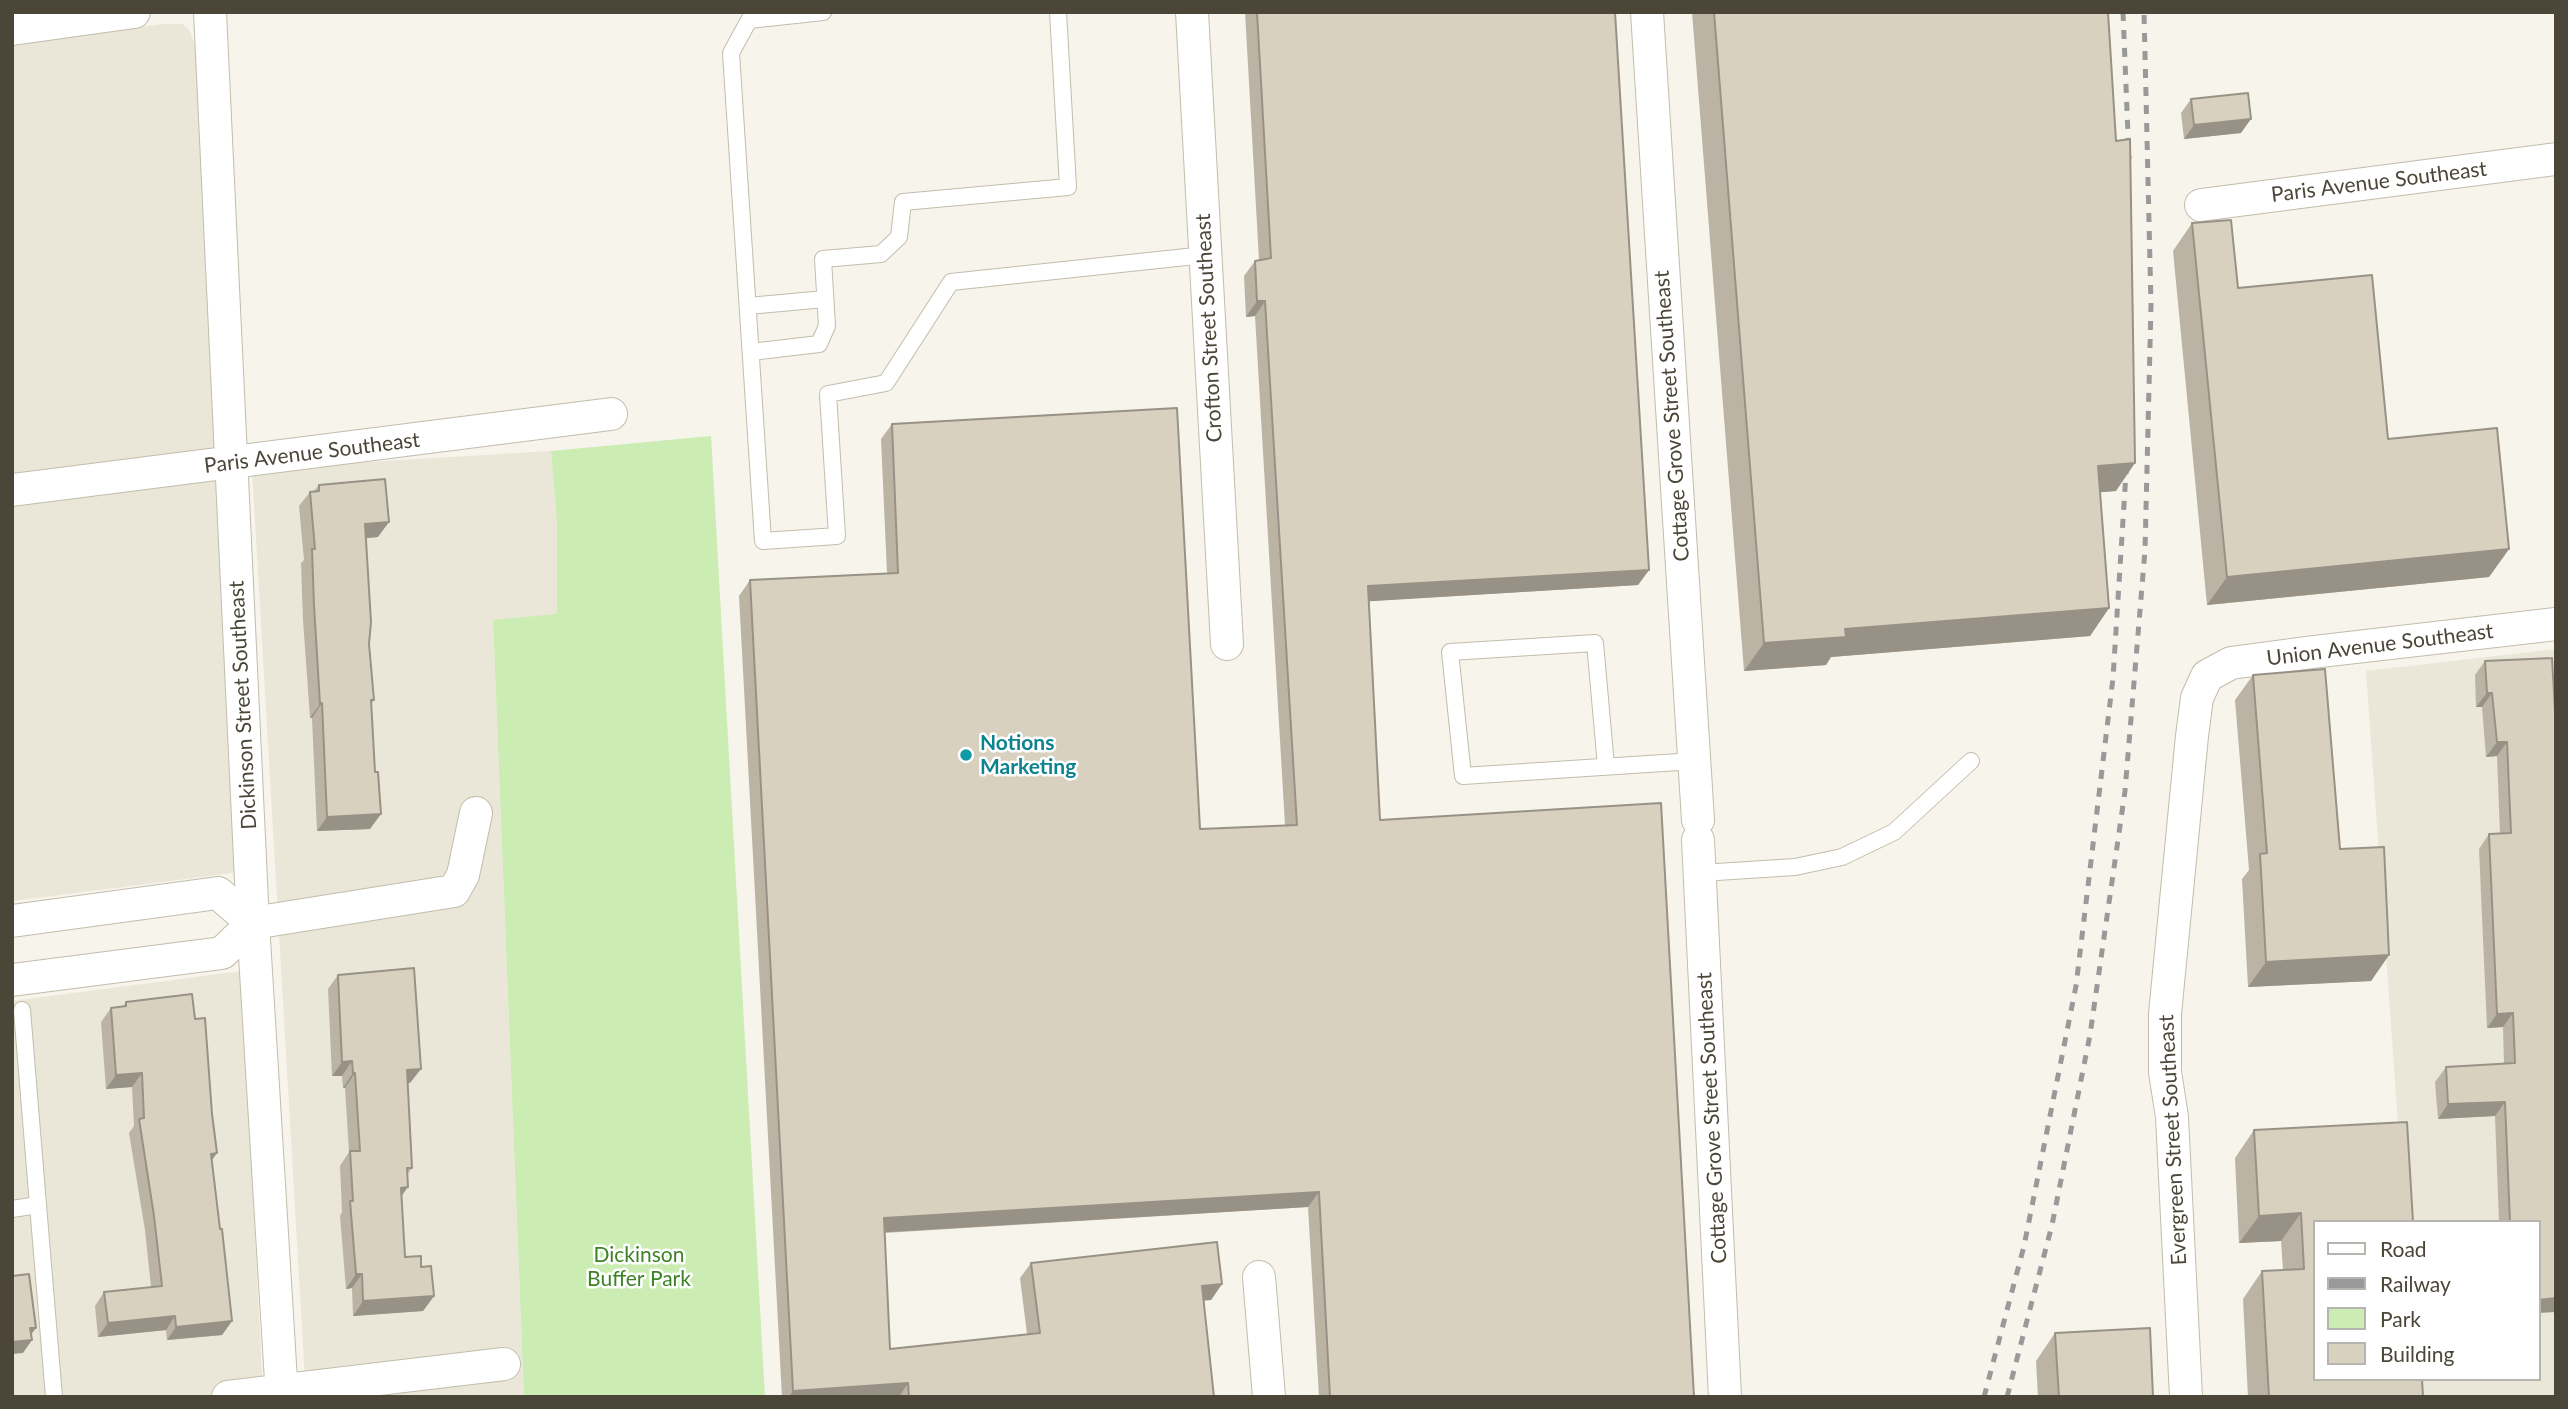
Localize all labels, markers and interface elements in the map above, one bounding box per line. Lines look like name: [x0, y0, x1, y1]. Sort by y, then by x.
street label: Paris Avenue Southeast: [2270, 156, 2488, 208]
street label: Crofton Street Southeast: [1190, 213, 1228, 443]
street label: Cottage Grove Street Southeast: [1649, 270, 1695, 562]
street label: Paris Avenue Southeast: [203, 427, 421, 479]
street label: Dickinson Street Southeast: [224, 580, 262, 830]
street label: Union Avenue Southeast: [2265, 619, 2495, 671]
place label: Notions Marketing: [980, 730, 1076, 780]
marker: Notions Marketing: [958, 747, 974, 763]
street label: Cottage Grove Street Southeast: [1692, 972, 1732, 1264]
street label: Evergreen Street Southeast: [2154, 1014, 2192, 1266]
legend: [2312, 1220, 2540, 1381]
text: Road: [2380, 1236, 2427, 1261]
park label: Dickinson Buffer Park: [587, 1242, 691, 1292]
text: Railway: [2380, 1271, 2451, 1296]
text: Park: [2380, 1306, 2421, 1331]
text: Building: [2380, 1341, 2455, 1366]

